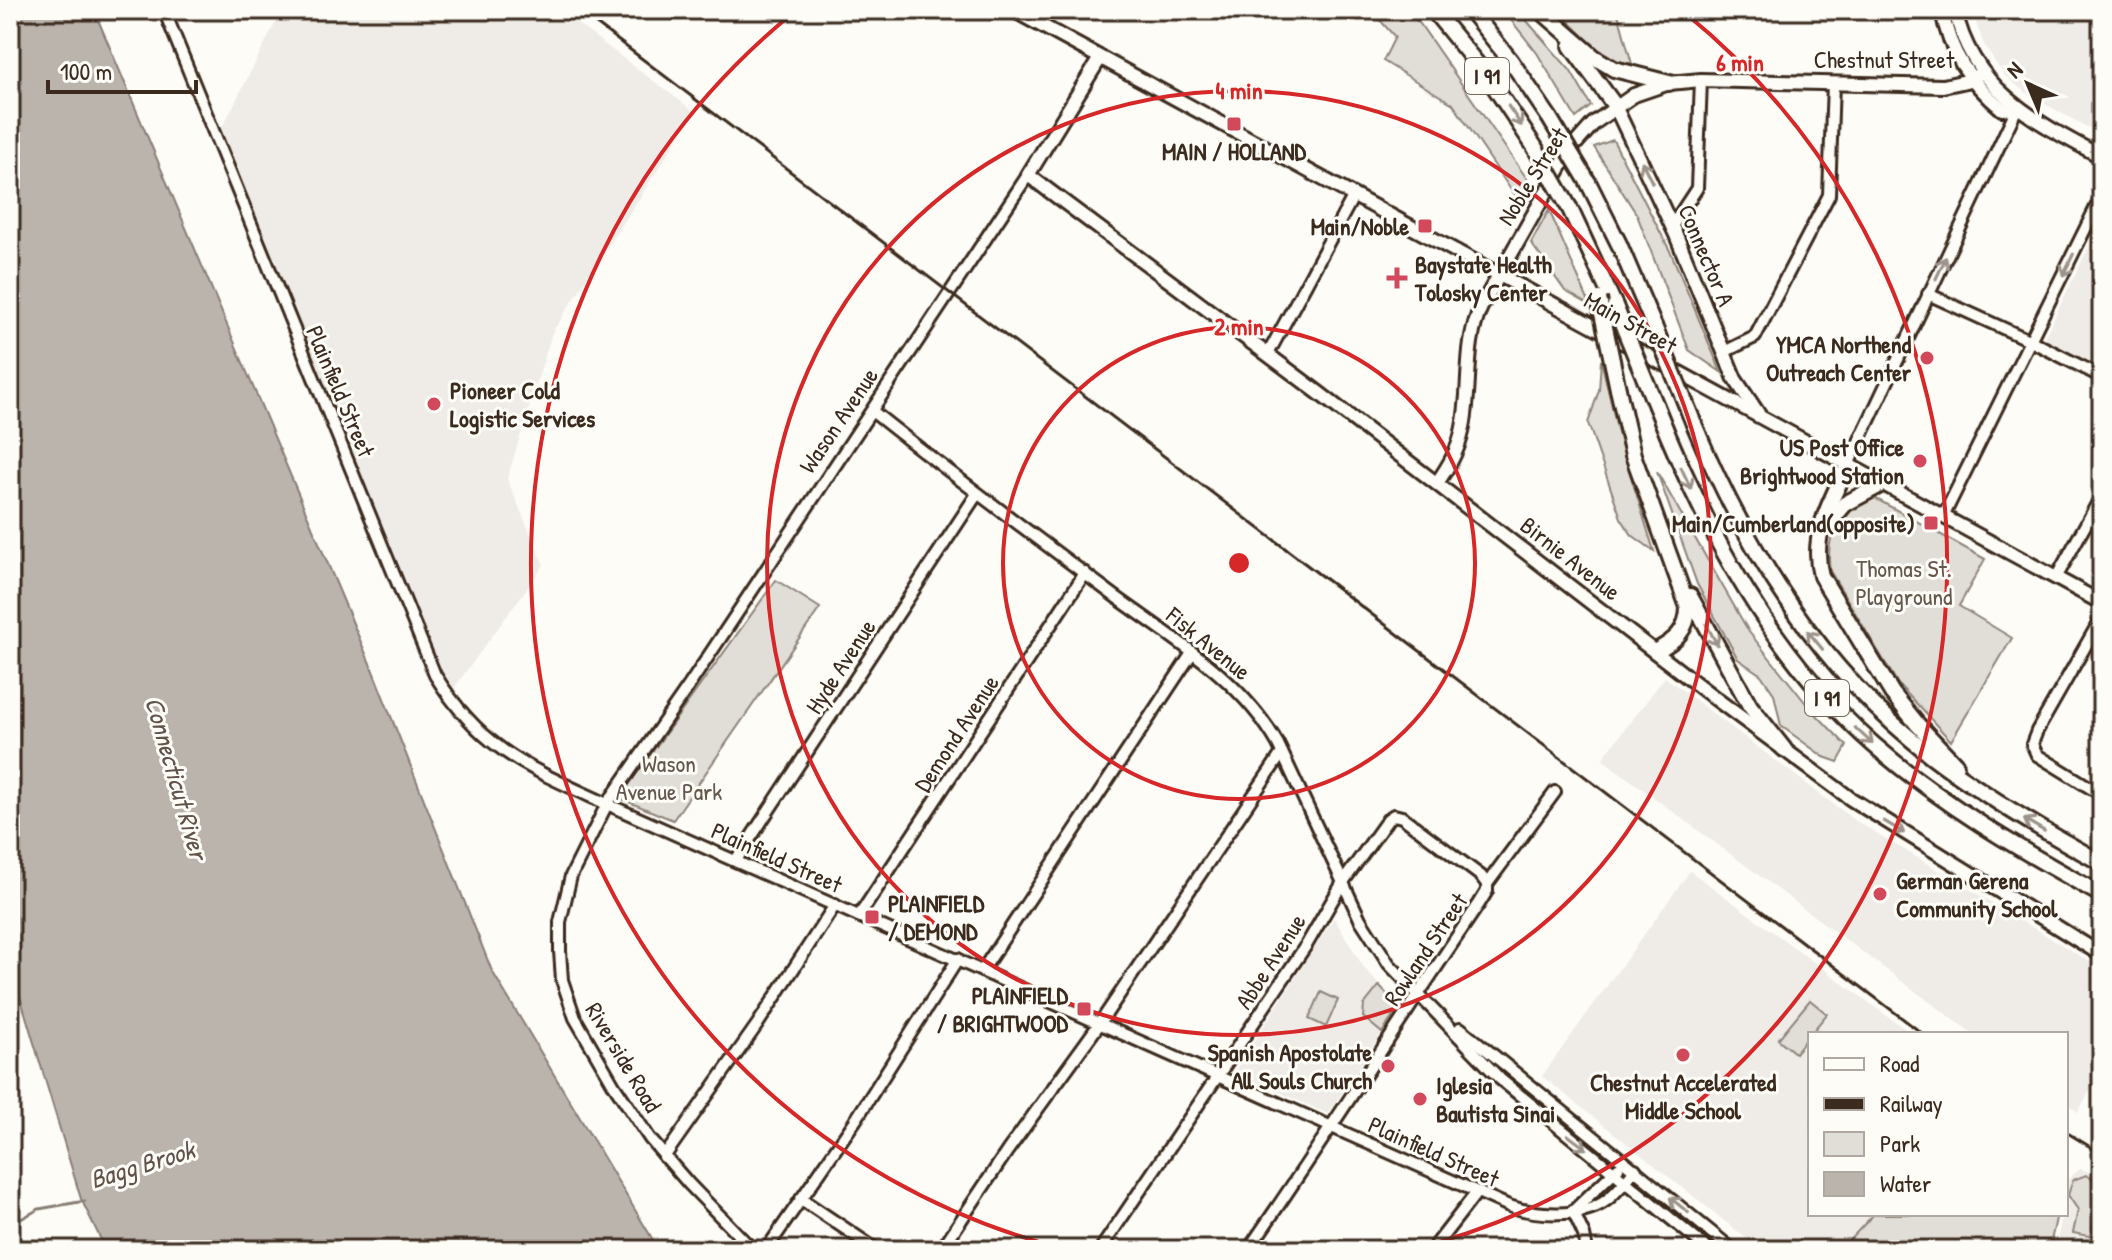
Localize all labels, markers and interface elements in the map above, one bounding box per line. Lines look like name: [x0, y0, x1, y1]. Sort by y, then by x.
street label: Chestnut Street: [1814, 43, 1955, 75]
scale bar: [48, 44, 196, 94]
north arrow: [1988, 44, 2068, 124]
text: 6 min: [1716, 46, 1764, 78]
text: 100 m: [60, 55, 112, 87]
text: N: [1999, 55, 2029, 84]
road number: I 91: [1465, 58, 1509, 94]
text: 4 min: [1215, 74, 1263, 106]
one-way arrow: [1507, 104, 1523, 127]
marker: MAIN / HOLLAND: [1225, 115, 1243, 133]
street label: Noble Street: [1489, 120, 1575, 231]
place label: MAIN / HOLLAND: [1162, 135, 1307, 167]
one-way arrow: [1638, 160, 1654, 184]
street label: Connector A: [1671, 199, 1743, 311]
place label: Main/Noble: [1311, 210, 1409, 242]
marker: Main/Noble: [1416, 217, 1434, 235]
place label: Baystate Health Tolosky Center: [1414, 248, 1552, 309]
one-way arrow: [2060, 253, 2075, 277]
one-way arrow: [1934, 256, 1949, 280]
marker: Baystate Health Tolosky Center: [1386, 267, 1408, 289]
street label: Main Street: [1579, 283, 1684, 361]
text: 2 min: [1214, 310, 1264, 342]
street label: Plainfield Street: [299, 320, 383, 462]
place label: YMCA Northend Outreach Center: [1766, 328, 1912, 388]
marker: YMCA Northend Outreach Center: [1918, 349, 1936, 367]
street label: Wason Avenue: [791, 361, 885, 479]
place label: Pioneer Cold Logistic Services: [450, 374, 595, 435]
marker: Pioneer Cold Logistic Services: [425, 395, 443, 413]
place label: US Post Office Brightwood Station: [1740, 431, 1904, 492]
marker: US Post Office Brightwood Station: [1911, 452, 1929, 470]
one-way arrow: [1679, 465, 1694, 489]
place label: Main/Cumberland(opposite): [1672, 507, 1915, 540]
street label: Birnie Avenue: [1514, 509, 1628, 607]
marker: Main/Cumberland(opposite): [1922, 514, 1940, 532]
centre of rings: [1225, 549, 1253, 577]
park label: Thomas St. Playground: [1856, 552, 1952, 612]
street label: Fisk Avenue: [1159, 598, 1258, 687]
street label: Hyde Avenue: [798, 612, 883, 719]
one-way arrow: [1704, 623, 1720, 647]
one-way arrow: [1806, 631, 1824, 651]
street label: Demond Avenue: [906, 668, 1006, 798]
road number: I 91: [1805, 680, 1849, 716]
water label: Connecticut River: [137, 693, 218, 866]
one-way arrow: [1854, 726, 1874, 745]
park label: Wason Avenue Park: [616, 747, 722, 807]
street label: Plainfield Street: [707, 814, 848, 900]
one-way arrow: [2023, 816, 2046, 832]
one-way arrow: [1882, 819, 1904, 835]
place label: German Gerena Community School: [1896, 864, 2058, 925]
marker: German Gerena Community School: [1871, 885, 1889, 903]
street label: Rowland Street: [1376, 886, 1475, 1011]
place label: PLAINFIELD / DEMOND: [888, 887, 985, 947]
street label: Abbe Avenue: [1227, 907, 1313, 1015]
marker: PLAINFIELD / DEMOND: [863, 908, 881, 926]
place label: PLAINFIELD / BRIGHTWOOD: [937, 979, 1069, 1039]
street label: Riverside Road: [579, 996, 669, 1118]
marker: PLAINFIELD / BRIGHTWOOD: [1075, 1000, 1093, 1018]
legend: [1808, 1032, 2068, 1216]
place label: Spanish Apostolate All Souls Church: [1208, 1036, 1372, 1096]
marker: Chestnut Accelerated Middle School: [1674, 1046, 1692, 1064]
text: Road: [1880, 1047, 1919, 1079]
marker: Spanish Apostolate All Souls Church: [1379, 1057, 1397, 1075]
place label: Chestnut Accelerated Middle School: [1590, 1066, 1777, 1126]
place label: Iglesia Bautista Sinai: [1436, 1069, 1555, 1129]
text: Railway: [1880, 1087, 1943, 1119]
marker: Iglesia Bautista Sinai: [1411, 1090, 1429, 1108]
street label: Plainfield Street: [1364, 1108, 1505, 1194]
text: Park: [1880, 1127, 1920, 1159]
water label: Bagg Brook: [86, 1131, 201, 1197]
one-way arrow: [1566, 1134, 1587, 1151]
text: Water: [1880, 1167, 1931, 1199]
one-way arrow: [1669, 1196, 1690, 1214]

